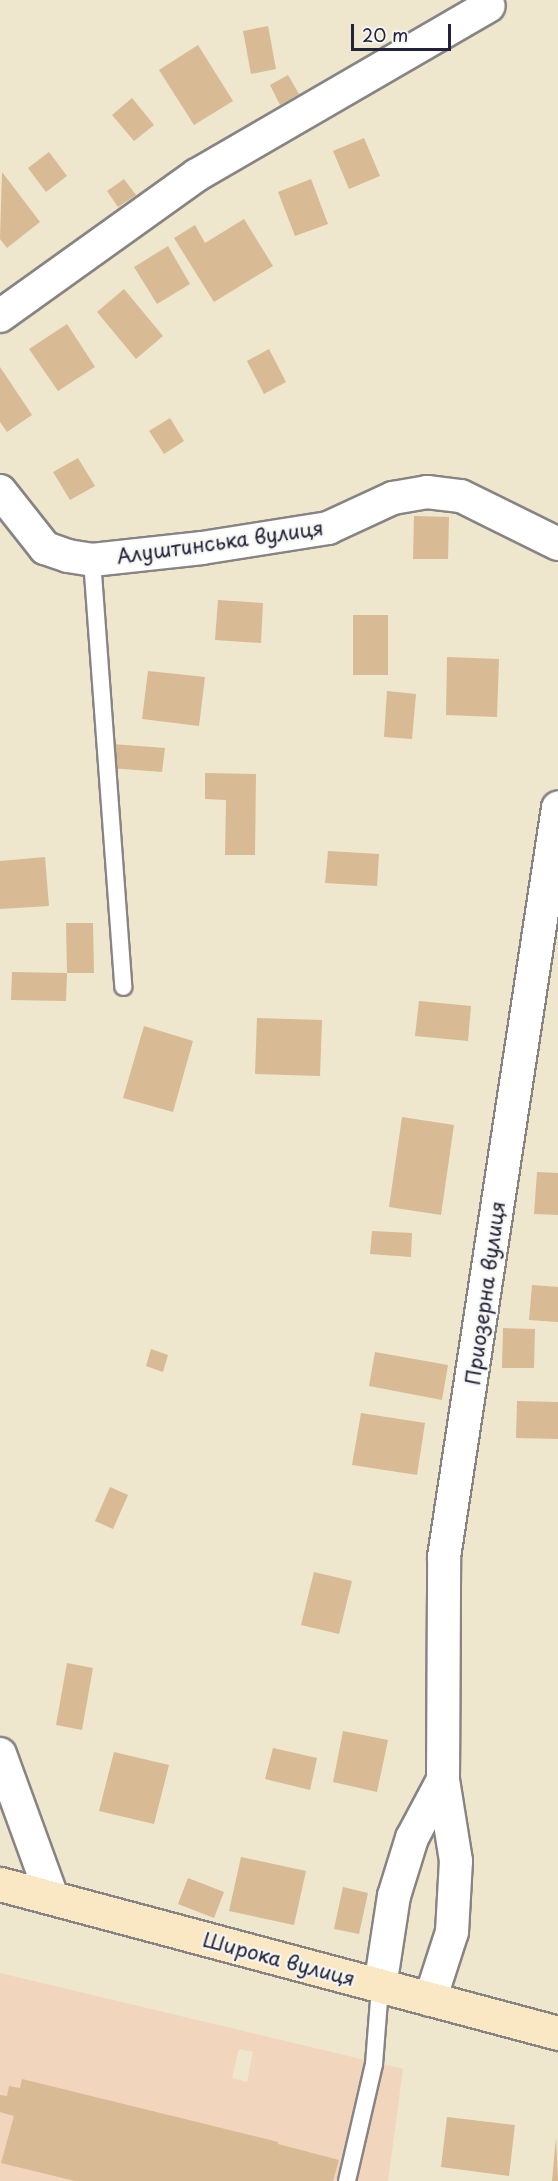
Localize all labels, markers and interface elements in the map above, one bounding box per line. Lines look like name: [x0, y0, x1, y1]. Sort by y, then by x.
scale bar: [354, 12, 454, 50]
text: 20 m: [362, 21, 408, 48]
street label: Алуштинська вулиця: [115, 516, 325, 568]
street label: Приозерна вулиця: [460, 1199, 510, 1387]
street label: Широка вулиця: [200, 1927, 358, 1991]

